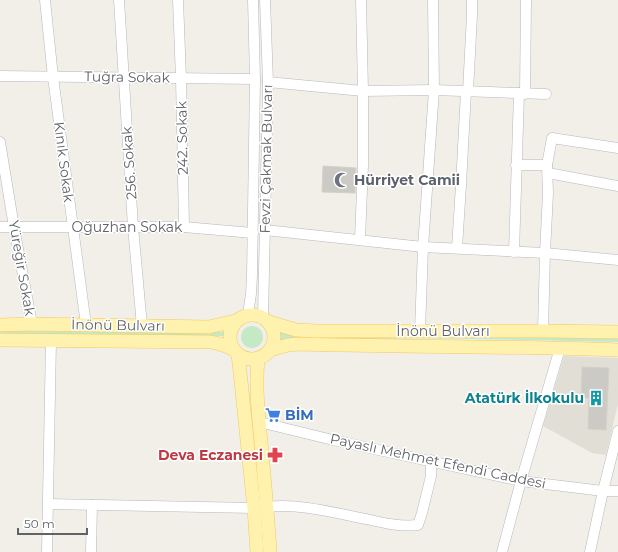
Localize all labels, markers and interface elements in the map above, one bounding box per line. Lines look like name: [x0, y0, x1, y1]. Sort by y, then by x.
street label: Tuğra Sokak: [84, 67, 171, 87]
street label: Fevzi Çakmak Bulvarı: [256, 84, 276, 234]
street label: 242. Sokak: [172, 100, 192, 175]
street label: Kınık Sokak: [50, 121, 78, 204]
street label: 256. Sokak: [117, 125, 141, 200]
mosque icon: Hürriyet Camii: [333, 171, 351, 189]
place label: Hürriyet Camii: [354, 171, 460, 189]
street label: Oğuzhan Sokak: [71, 218, 183, 236]
street label: Yüreğir Sokak: [5, 219, 39, 318]
street label: İnönü Bulvarı: [71, 315, 165, 335]
street label: İnönü Bulvarı: [396, 322, 490, 340]
place label: Atatürk İlkokulu: [464, 389, 584, 407]
building icon: Atatürk İlkokulu: [587, 389, 605, 407]
supermarket icon: BİM: [264, 406, 282, 424]
place label: BİM: [285, 406, 314, 424]
street label: Payaslı Mehmet Efendi Caddesi: [328, 429, 548, 493]
place label: Deva Eczanesi: [158, 446, 263, 464]
pharmacy icon: Deva Eczanesi: [266, 446, 284, 464]
scale bar: [18, 510, 87, 536]
text: 50 m: [24, 516, 55, 531]

